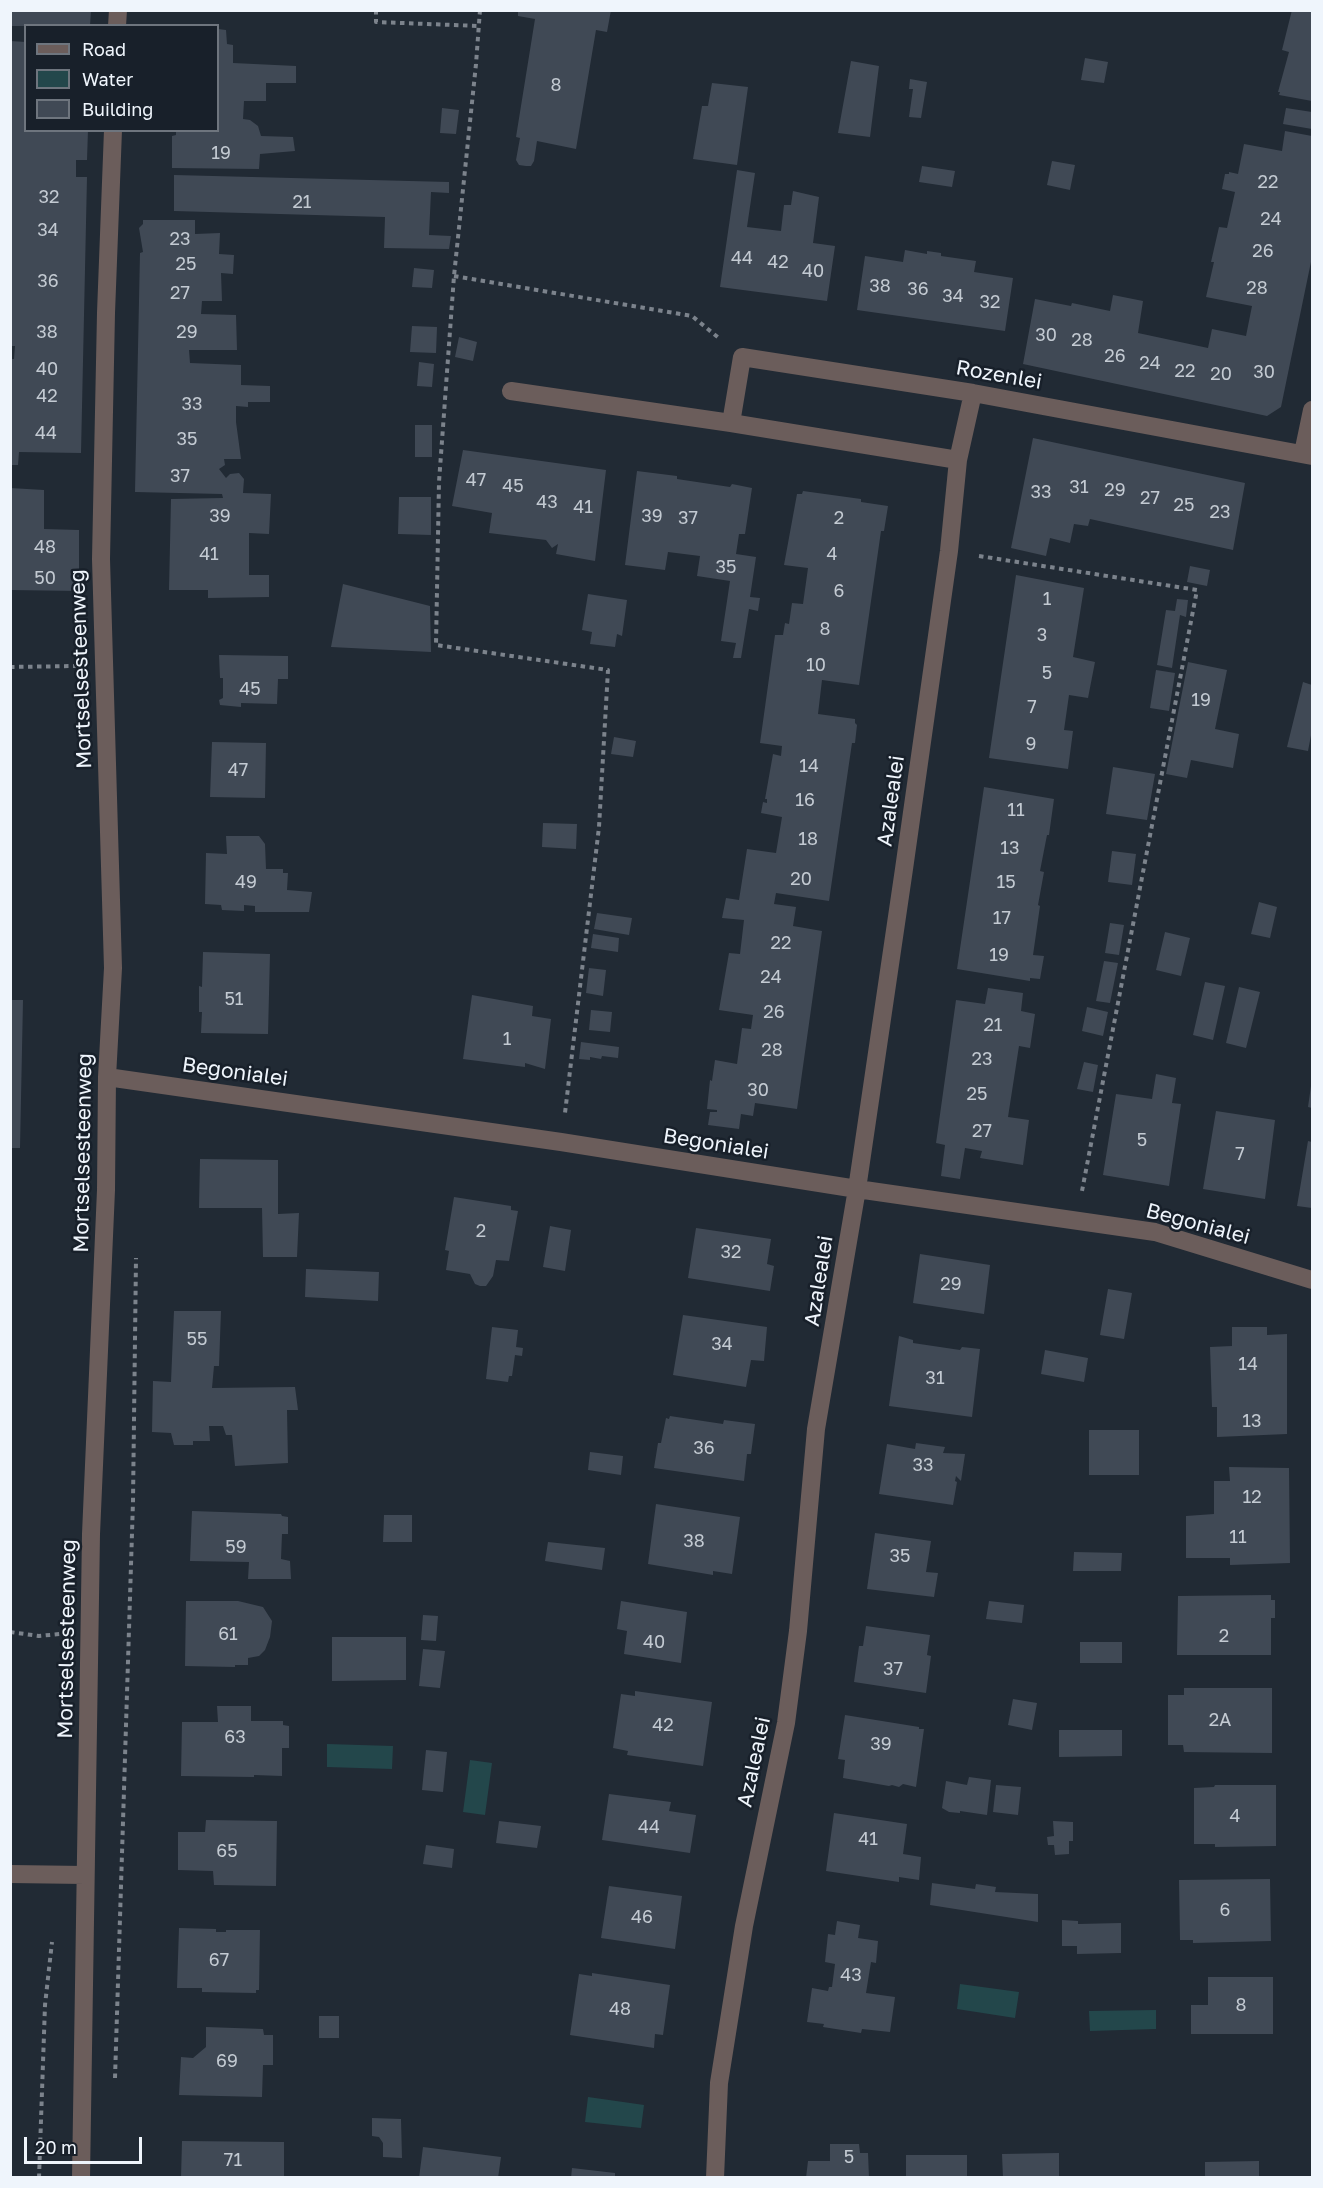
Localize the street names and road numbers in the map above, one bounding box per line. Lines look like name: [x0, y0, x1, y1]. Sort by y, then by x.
street label: Rozenlei: [954, 355, 1044, 395]
street label: Mortselsesteenweg: [65, 569, 97, 769]
street label: Azalealei: [872, 754, 910, 848]
street label: Begonialei: [181, 1052, 289, 1092]
street label: Mortselsesteenweg: [69, 1053, 97, 1253]
street label: Begonialei: [661, 1123, 771, 1165]
street label: Begonialei: [1143, 1198, 1253, 1250]
street label: Azalealei: [799, 1234, 839, 1328]
street label: Mortselsesteenweg: [53, 1539, 81, 1739]
street label: Azalealei: [732, 1715, 776, 1809]

